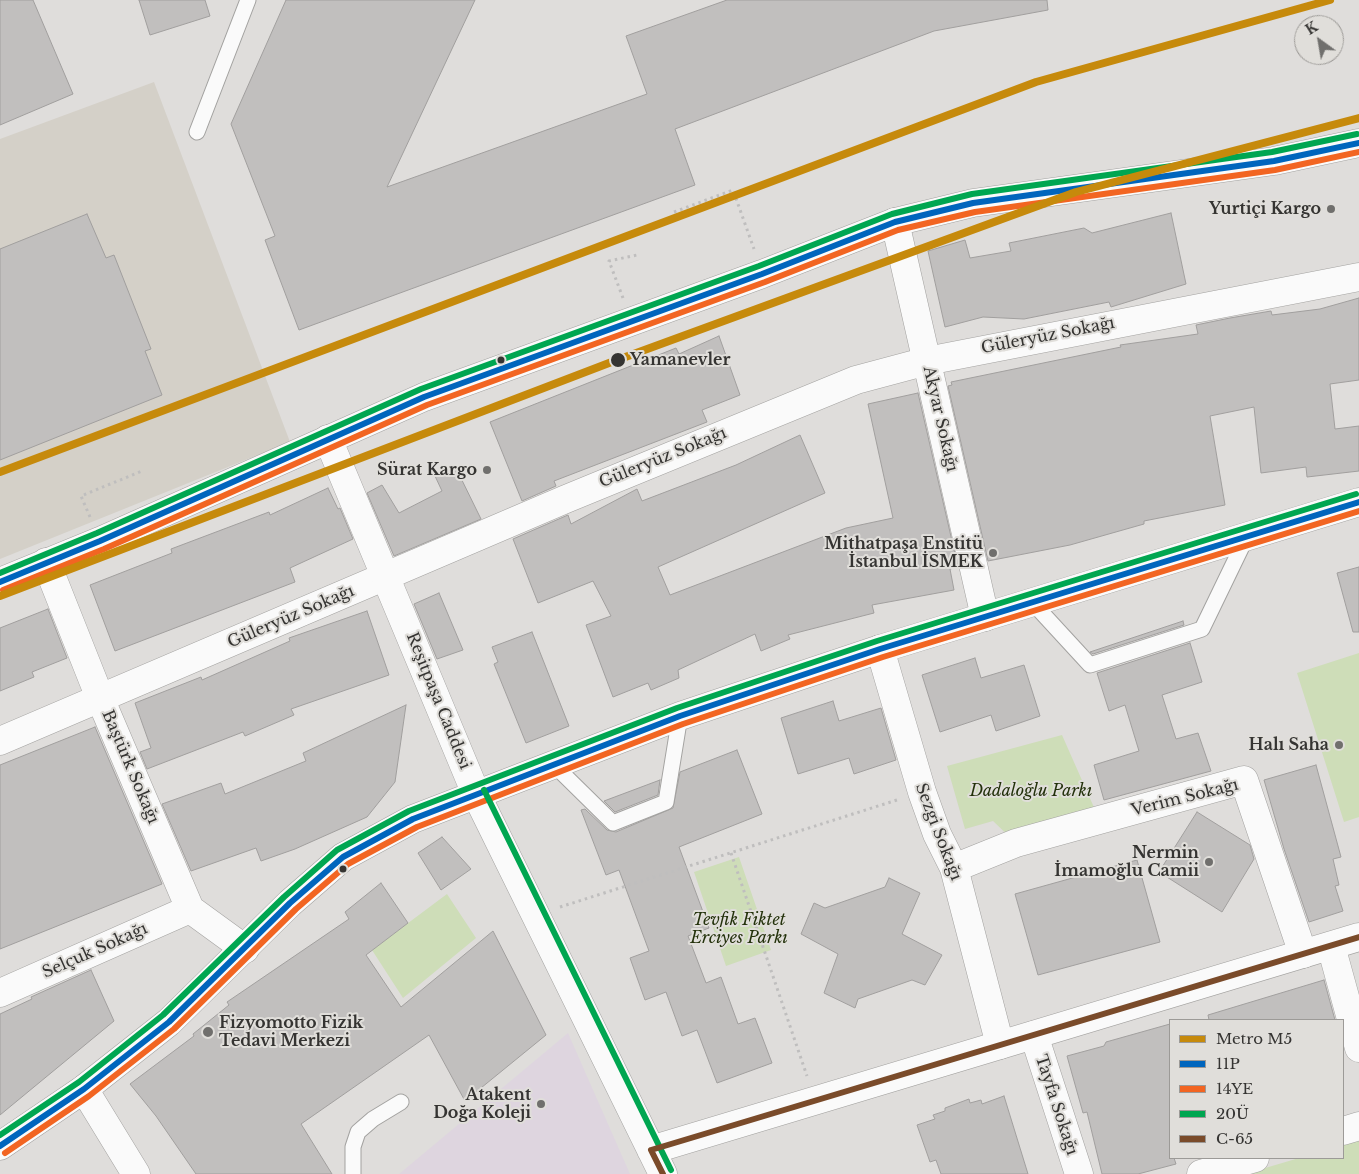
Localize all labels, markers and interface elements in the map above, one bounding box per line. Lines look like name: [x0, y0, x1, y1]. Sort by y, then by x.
north arrow: [1294, 15, 1344, 65]
text: K: [1302, 17, 1321, 39]
place label: Yurtiçi Kargo: [1209, 199, 1321, 219]
marker: Yurtiçi Kargo: [1325, 203, 1337, 215]
street label: Güleryüz Sokağı: [980, 314, 1116, 358]
place label: Yamanevler: [630, 350, 730, 370]
marker: Yamanevler: [609, 351, 627, 369]
unlabelled marker: [496, 355, 506, 365]
street label: Akyar Sokağı: [919, 364, 961, 474]
street label: Güleryüz Sokağı: [597, 424, 729, 492]
place label: Sürat Kargo: [377, 460, 477, 480]
marker: Sürat Kargo: [481, 464, 493, 476]
place label: Mithatpaşa Enstitü İstanbul İSMEK: [824, 534, 983, 572]
marker: Mithatpaşa Enstitü İstanbul İSMEK: [987, 547, 999, 559]
street label: Güleryüz Sokağı: [225, 582, 357, 652]
street label: Reşitpaşa Caddesi: [402, 630, 474, 772]
street label: Baştürk Sokağı: [97, 707, 163, 827]
place label: Halı Saha: [1249, 735, 1329, 755]
marker: Halı Saha: [1333, 739, 1345, 751]
street label: Verim Sokağı: [1129, 775, 1241, 821]
street label: Sezgi Sokağı: [911, 781, 965, 883]
park label: Dadaloğlu Parkı: [970, 781, 1092, 801]
place label: Nermin İmamoğlu Camii: [1054, 843, 1199, 881]
marker: Nermin İmamoğlu Camii: [1203, 856, 1215, 868]
unlabelled marker: [338, 864, 348, 874]
park label: Tevfik Fiktet Erciyes Parkı: [690, 910, 788, 948]
street label: Selçuk Sokağı: [39, 919, 151, 983]
place label: Fizyomotto Fizik Tedavi Merkezi: [219, 1013, 363, 1051]
legend: [1169, 1019, 1344, 1159]
marker: Fizyomotto Fizik Tedavi Merkezi: [201, 1025, 215, 1039]
text: Metro M5: [1216, 1029, 1292, 1048]
street label: Tayfa Sokağı: [1031, 1052, 1081, 1158]
text: 11P: [1216, 1054, 1240, 1073]
text: 14YE: [1216, 1079, 1253, 1098]
place label: Atakent Doğa Koleji: [433, 1085, 531, 1123]
marker: Atakent Doğa Koleji: [535, 1098, 547, 1110]
text: 20Ü: [1216, 1104, 1249, 1123]
text: C-65: [1216, 1129, 1253, 1148]

